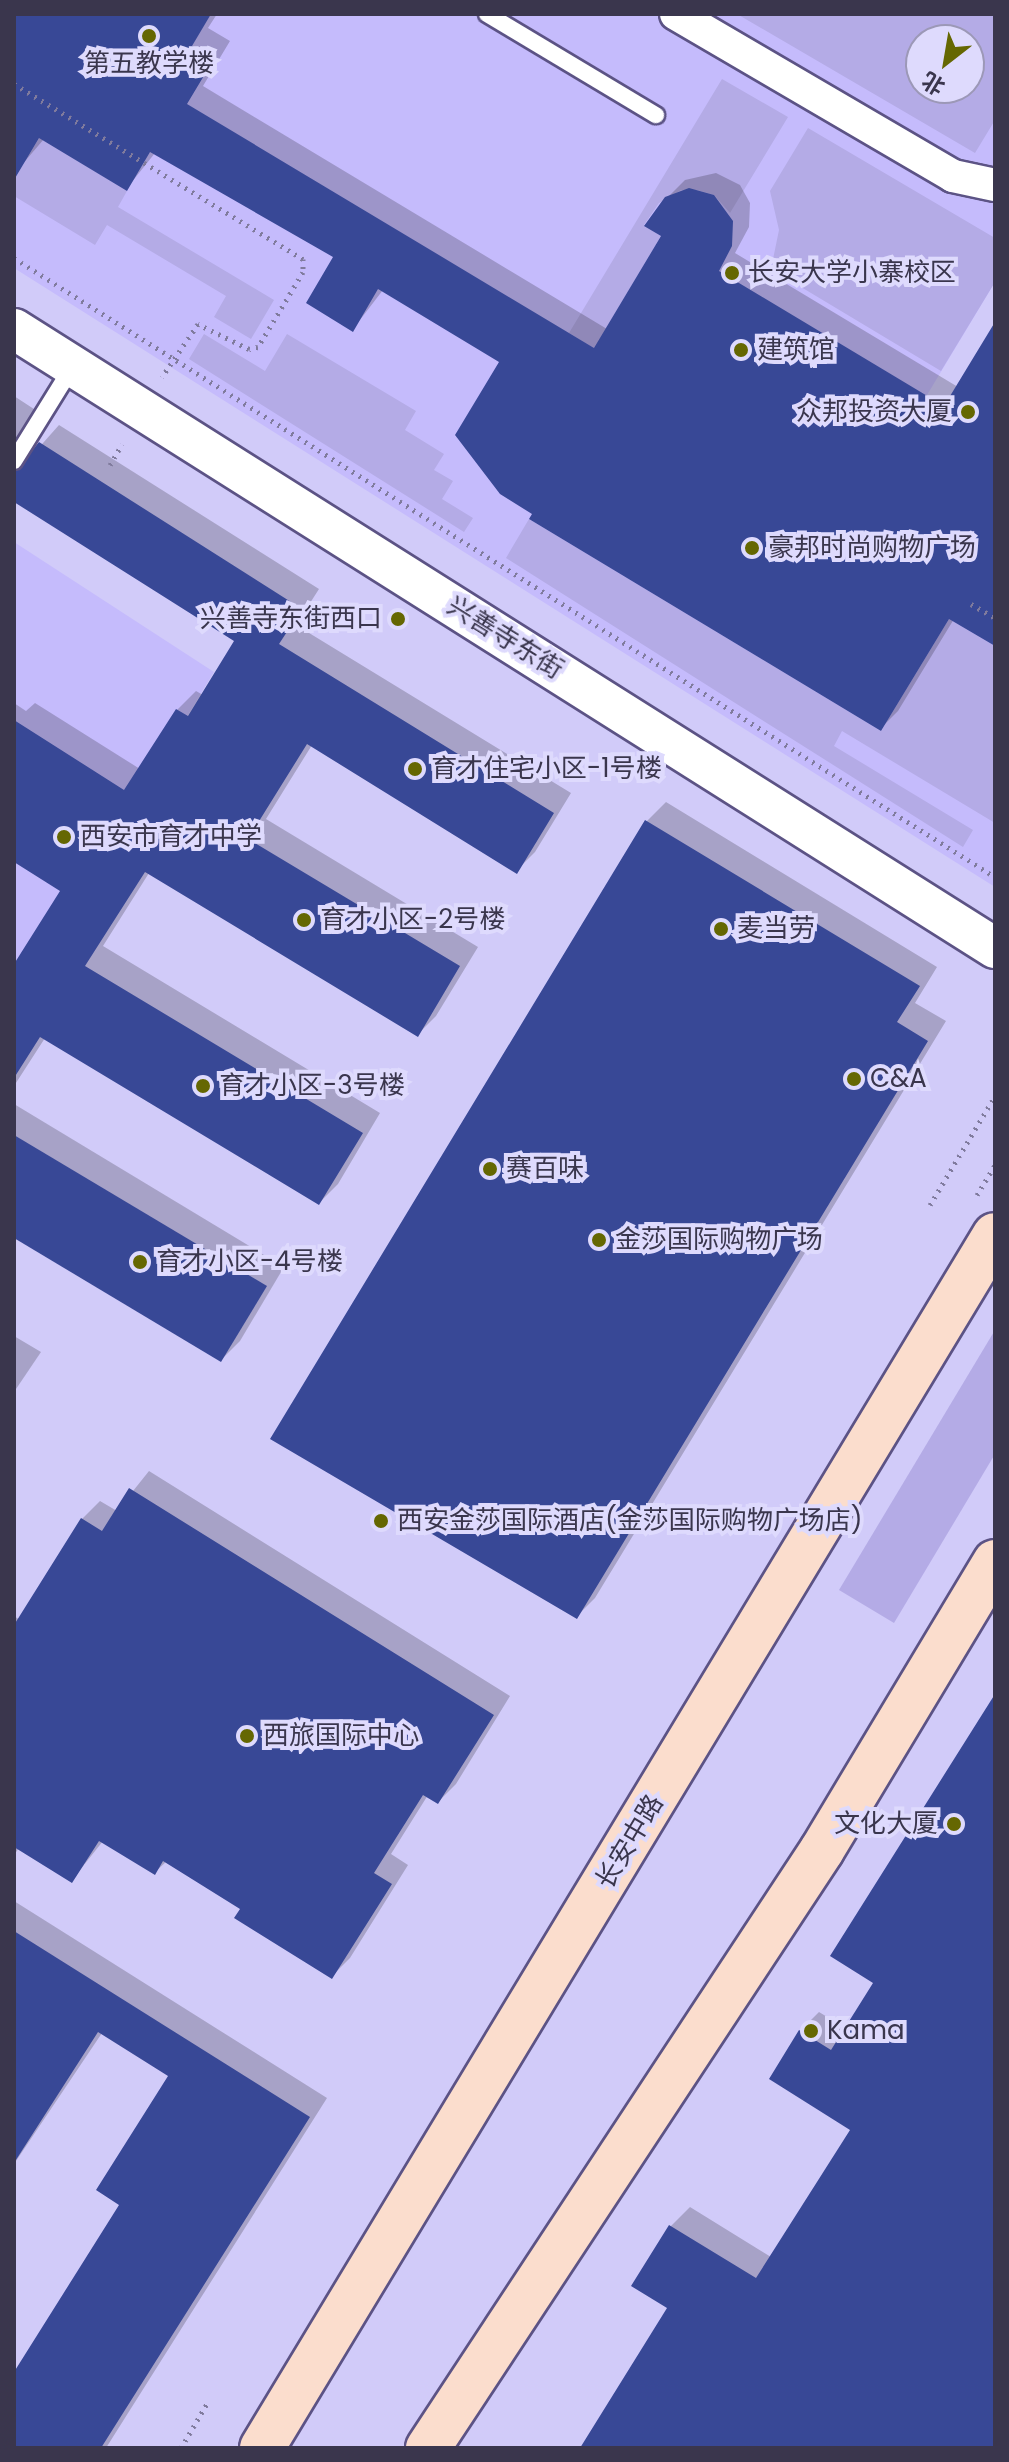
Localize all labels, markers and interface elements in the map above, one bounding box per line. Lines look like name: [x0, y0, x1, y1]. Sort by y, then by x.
north arrow: [905, 24, 985, 104]
marker: 第五教学楼: [140, 27, 158, 45]
place label: 第五教学楼: [84, 48, 214, 80]
text: 北: [916, 64, 951, 102]
place label: 长安大学小寨校区: [748, 257, 956, 289]
marker: 长安大学小寨校区: [723, 264, 741, 282]
place label: 建筑馆: [757, 334, 835, 366]
marker: 建筑馆: [732, 341, 750, 359]
place label: 众邦投资大厦: [796, 396, 952, 428]
marker: 众邦投资大厦: [959, 403, 977, 421]
place label: 豪邦时尚购物广场: [768, 532, 976, 564]
marker: 豪邦时尚购物广场: [743, 539, 761, 557]
street label: 兴善寺东街: [442, 590, 568, 686]
place label: 兴善寺东街西口: [200, 603, 382, 635]
marker: 兴善寺东街西口: [389, 610, 407, 628]
place label: 育才住宅小区-1号楼: [431, 753, 662, 785]
marker: 育才住宅小区-1号楼: [406, 760, 424, 778]
place label: 西安市育才中学: [80, 821, 262, 853]
marker: 西安市育才中学: [55, 828, 73, 846]
place label: 育才小区-2号楼: [320, 904, 505, 936]
marker: 育才小区-2号楼: [295, 911, 313, 929]
place label: 麦当劳: [737, 913, 815, 945]
marker: 麦当劳: [712, 920, 730, 938]
place label: C&A: [870, 1063, 927, 1095]
place label: 育才小区-3号楼: [219, 1070, 405, 1102]
marker: C&A: [845, 1070, 863, 1088]
marker: 育才小区-3号楼: [194, 1077, 212, 1095]
place label: 赛百味: [506, 1153, 584, 1185]
marker: 赛百味: [481, 1160, 499, 1178]
place label: 金莎国际购物广场: [615, 1224, 823, 1256]
marker: 金莎国际购物广场: [590, 1231, 608, 1249]
place label: 育才小区-4号楼: [156, 1246, 343, 1278]
marker: 育才小区-4号楼: [131, 1253, 149, 1271]
place label: 西安金莎国际酒店(金莎国际购物广场店): [397, 1505, 863, 1537]
marker: 西安金莎国际酒店(金莎国际购物广场店): [372, 1512, 390, 1530]
place label: 西旅国际中心: [263, 1720, 419, 1752]
marker: 西旅国际中心: [238, 1727, 256, 1745]
street label: 长安中路: [590, 1789, 670, 1895]
place label: 文化大厦: [834, 1808, 938, 1840]
marker: 文化大厦: [945, 1815, 963, 1833]
place label: Kama: [827, 2015, 905, 2047]
marker: Kama: [802, 2022, 820, 2040]

